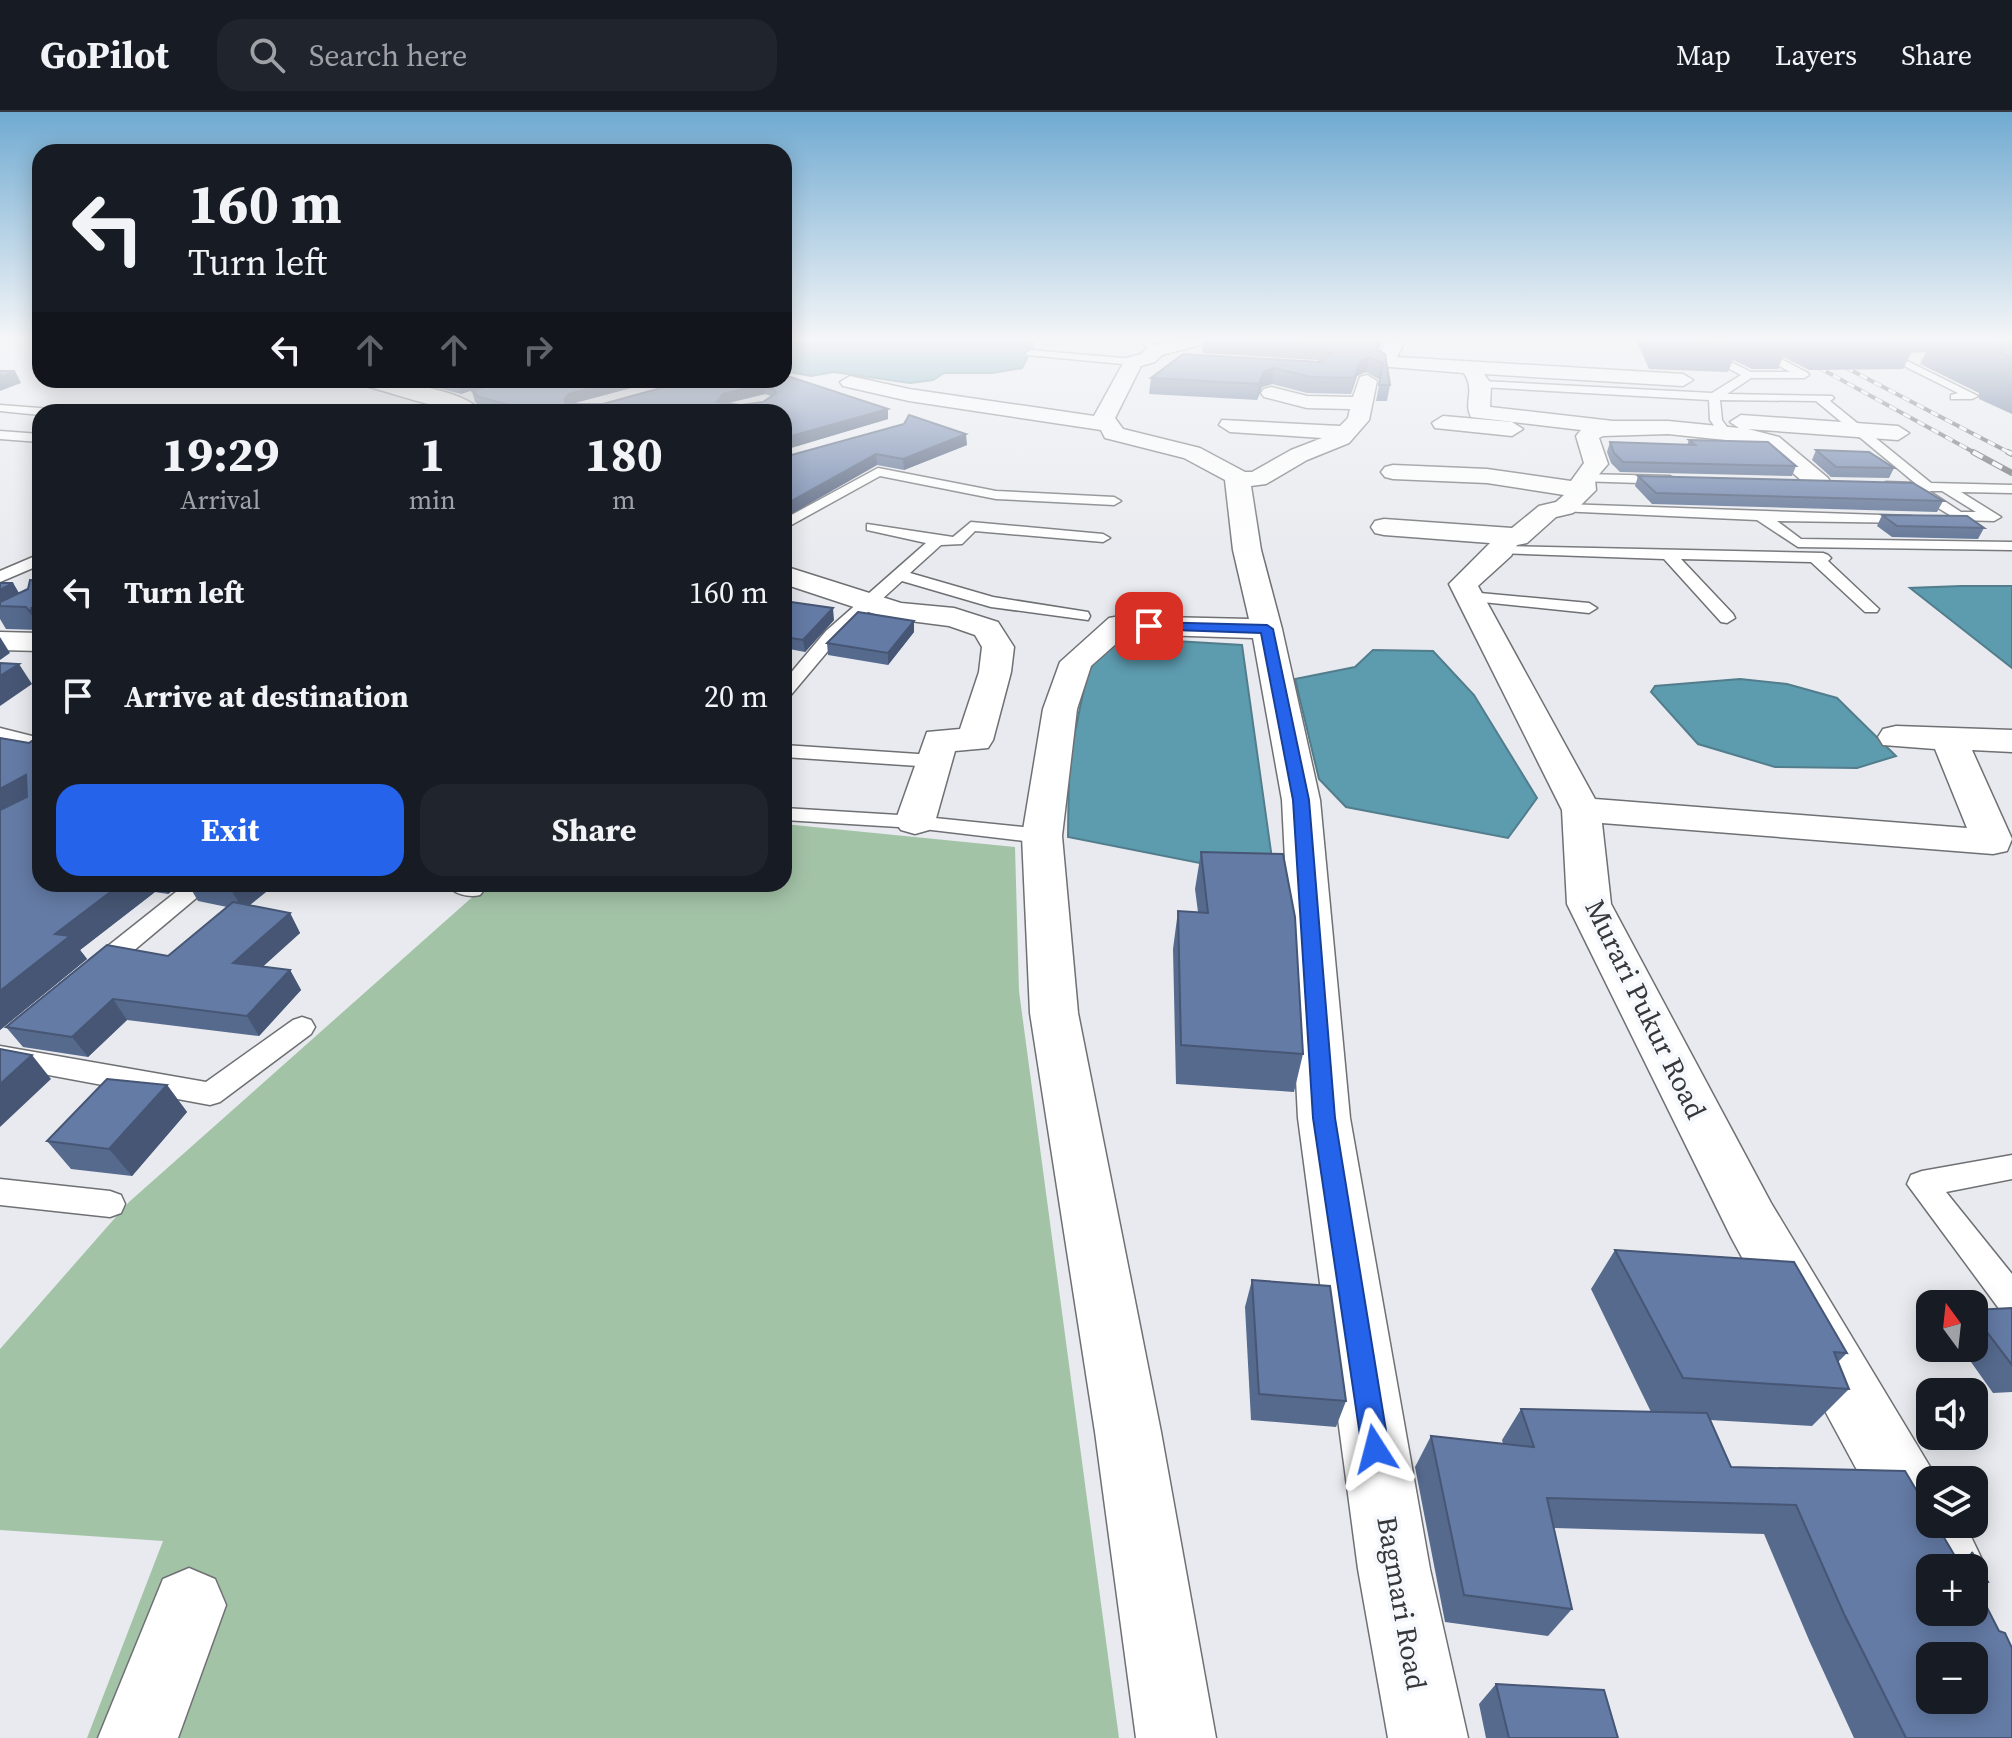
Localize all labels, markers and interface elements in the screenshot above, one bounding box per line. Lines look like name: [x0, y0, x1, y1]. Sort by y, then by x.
search box: [217, 19, 777, 91]
text: GoPilot: [40, 29, 169, 81]
icon: search: [245, 33, 289, 77]
text: Search here: [309, 35, 467, 76]
text: Map: [1676, 36, 1731, 74]
text: Layers: [1775, 36, 1857, 74]
text: Share: [1901, 36, 1972, 74]
text: 160 m: [188, 165, 342, 242]
icon: left: [56, 176, 160, 280]
text: Turn left: [188, 238, 327, 287]
icon: left: [264, 328, 308, 372]
icon: ahead: [348, 328, 392, 372]
icon: ahead: [432, 328, 476, 372]
icon: right: [516, 328, 560, 372]
text: 19:29: [161, 421, 280, 487]
text: 1: [419, 421, 445, 487]
text: 180: [585, 421, 663, 487]
text: Arrival: [180, 482, 261, 518]
text: min: [409, 482, 456, 518]
text: m: [612, 482, 636, 518]
icon: left: [56, 570, 100, 614]
text: Turn left: [124, 572, 244, 613]
text: 160 m: [689, 572, 768, 613]
pin: [1115, 592, 1183, 660]
icon: arrive: [1127, 604, 1171, 648]
icon: arrive: [56, 674, 100, 718]
text: Arrive at destination: [124, 676, 409, 717]
text: 20 m: [704, 676, 768, 717]
button: Exit: [56, 784, 404, 876]
button: Share: [420, 784, 768, 876]
street label: Murari Pukur Road: [1576, 893, 1716, 1125]
north arrow: [1916, 1290, 1988, 1362]
map controls: [1916, 1290, 1988, 1714]
button: sound: [1916, 1378, 1988, 1450]
position arrow: [1333, 1407, 1417, 1491]
button: layers: [1916, 1466, 1988, 1538]
street label: Bagmari Road: [1368, 1513, 1436, 1693]
button: +: [1916, 1554, 1988, 1626]
button: −: [1916, 1642, 1988, 1714]

